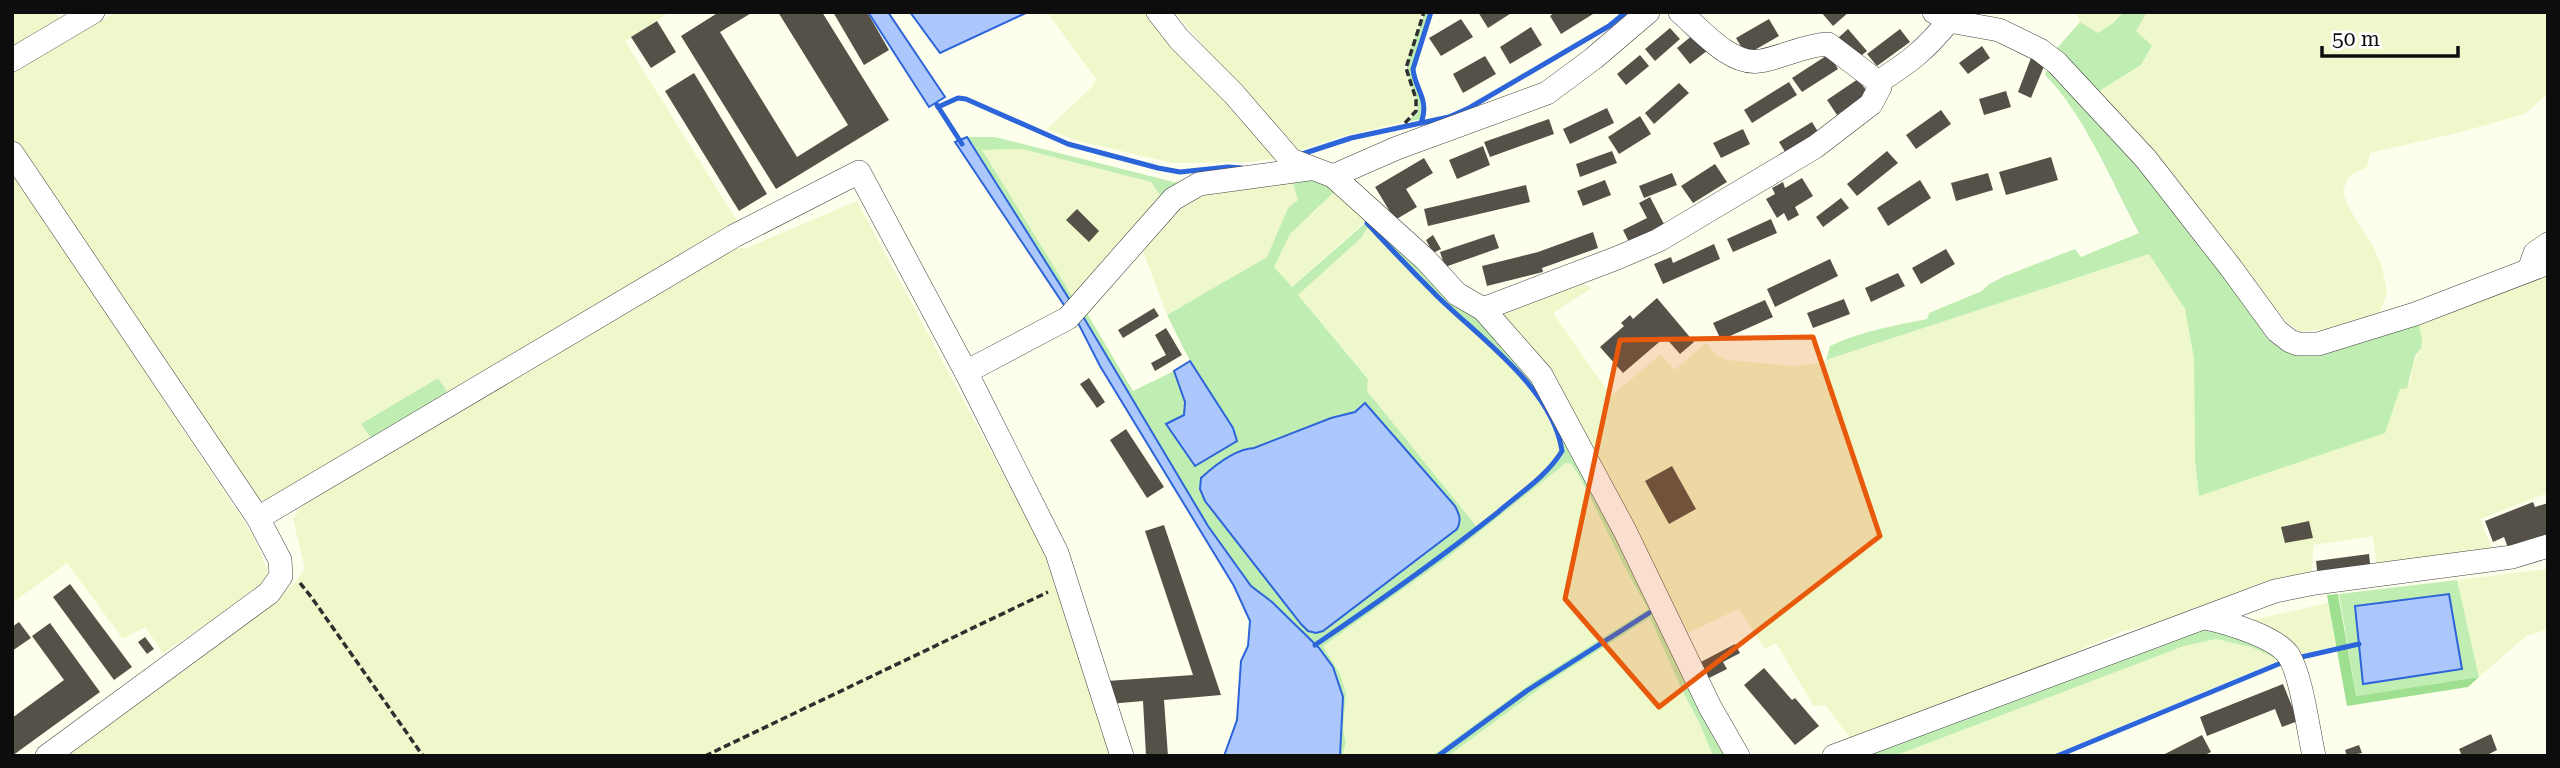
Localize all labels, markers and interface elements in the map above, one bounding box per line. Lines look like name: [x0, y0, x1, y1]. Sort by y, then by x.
scale bar: [2322, 14, 2458, 58]
text: 50 m: [2332, 27, 2380, 51]

